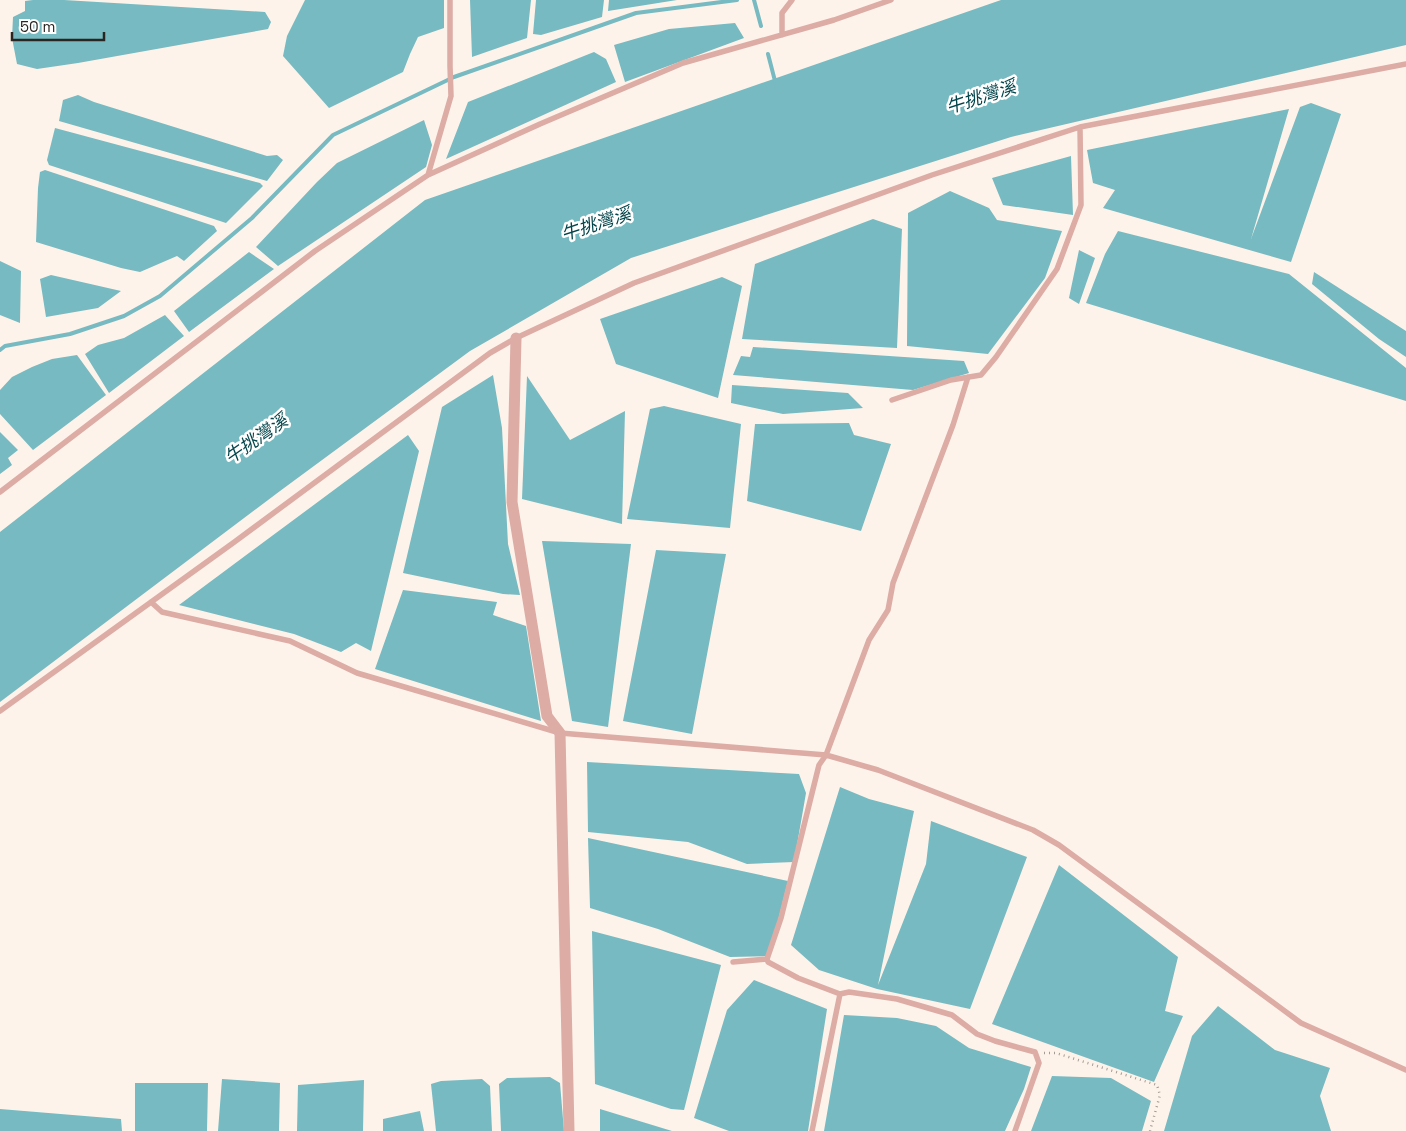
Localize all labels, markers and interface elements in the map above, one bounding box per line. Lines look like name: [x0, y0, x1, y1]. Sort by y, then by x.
scale bar: [12, 10, 105, 42]
text: 50 m: [20, 17, 55, 36]
water label: 牛挑灣溪: [943, 74, 1021, 119]
water label: 牛挑灣溪: [558, 201, 636, 246]
water label: 牛挑灣溪: [220, 407, 294, 469]

